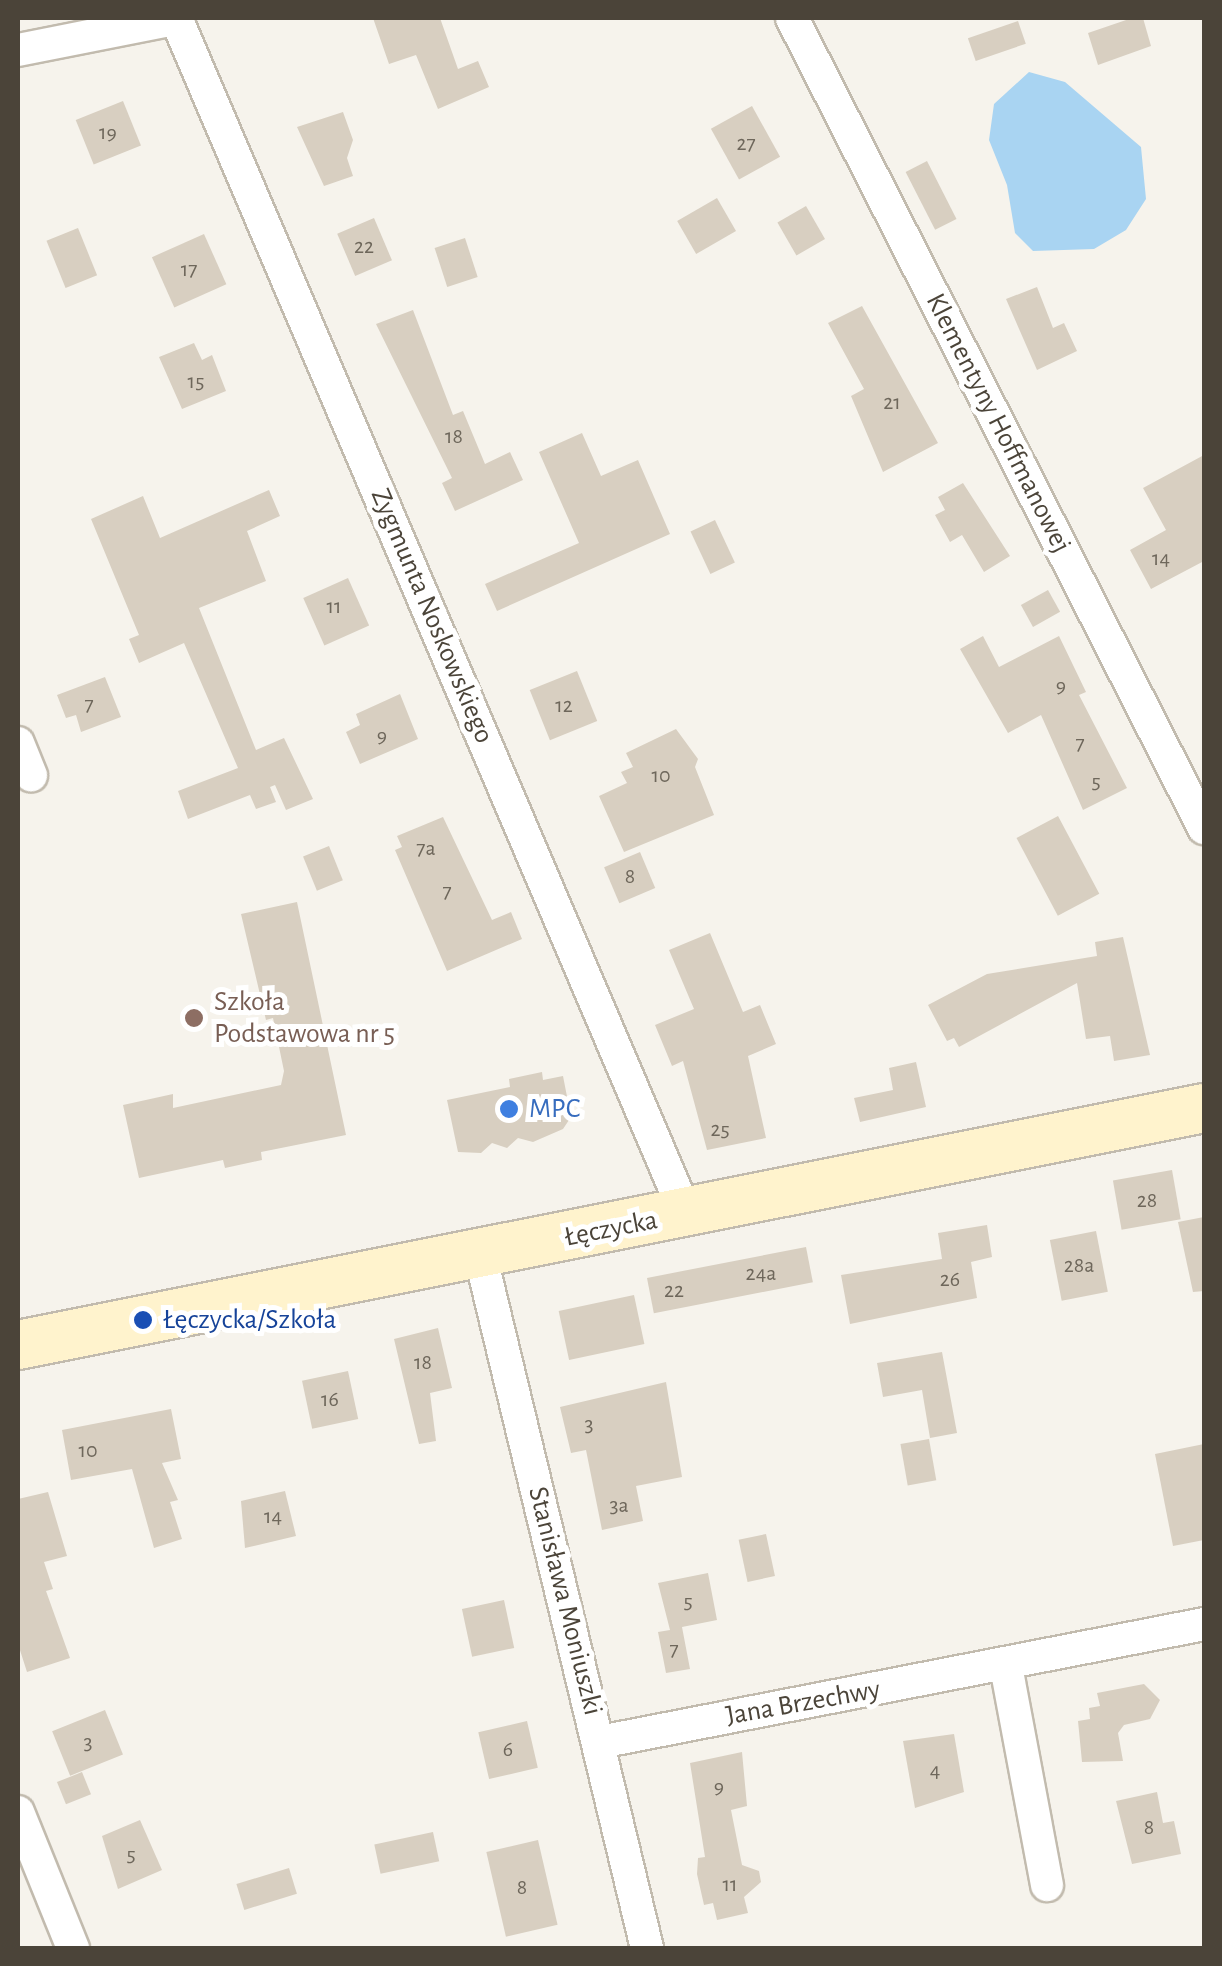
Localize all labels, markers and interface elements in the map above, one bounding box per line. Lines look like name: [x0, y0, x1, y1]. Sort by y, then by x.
house number: 19: [99, 120, 117, 146]
house number: 27: [736, 131, 756, 157]
house number: 22: [354, 234, 374, 260]
house number: 17: [181, 257, 197, 283]
street label: Klementyny Hoffmanowej: [918, 288, 1078, 558]
house number: 15: [188, 369, 204, 395]
house number: 21: [883, 390, 901, 416]
house number: 18: [445, 424, 463, 450]
street label: Zygmunta Noskowskiego: [363, 483, 501, 749]
house number: 14: [1152, 546, 1170, 572]
house number: 11: [326, 594, 342, 620]
house number: 9: [1056, 673, 1066, 699]
house number: 7: [84, 692, 94, 718]
house number: 12: [555, 693, 573, 719]
house number: 9: [377, 723, 387, 749]
house number: 7: [1075, 731, 1085, 757]
house number: 10: [651, 763, 671, 789]
house number: 5: [1091, 769, 1101, 795]
house number: 7a: [416, 836, 436, 862]
house number: 8: [625, 864, 635, 890]
house number: 7: [442, 879, 452, 905]
place label: Szkoła Podstawowa nr 5: [214, 985, 395, 1051]
marker: Szkoła Podstawowa nr 5: [183, 1007, 205, 1029]
place label: MPC: [529, 1092, 580, 1126]
marker: MPC: [498, 1098, 520, 1120]
house number: 25: [710, 1117, 730, 1143]
house number: 28: [1137, 1188, 1157, 1214]
street label: Łęczycka: [561, 1204, 661, 1254]
house number: 28a: [1064, 1253, 1094, 1279]
house number: 24a: [746, 1261, 776, 1287]
house number: 26: [940, 1267, 960, 1293]
house number: 22: [664, 1278, 684, 1304]
place label: Łęczycka/Szkoła: [163, 1303, 336, 1337]
marker: Łęczycka/Szkoła: [132, 1309, 154, 1331]
house number: 18: [414, 1350, 432, 1376]
house number: 16: [321, 1387, 339, 1413]
house number: 3: [584, 1412, 594, 1438]
house number: 10: [78, 1438, 98, 1464]
street label: Stanisława Moniuszki: [520, 1483, 610, 1719]
house number: 3a: [609, 1493, 629, 1519]
house number: 14: [264, 1504, 282, 1530]
house number: 5: [683, 1589, 693, 1615]
house number: 7: [669, 1637, 679, 1663]
street label: Jana Brzechwy: [723, 1673, 883, 1733]
house number: 3: [83, 1730, 93, 1756]
house number: 6: [503, 1737, 513, 1763]
house number: 4: [930, 1758, 940, 1784]
house number: 9: [714, 1774, 724, 1800]
house number: 8: [1144, 1815, 1154, 1841]
house number: 5: [126, 1842, 136, 1868]
house number: 11: [722, 1872, 738, 1898]
house number: 8: [517, 1875, 527, 1901]

